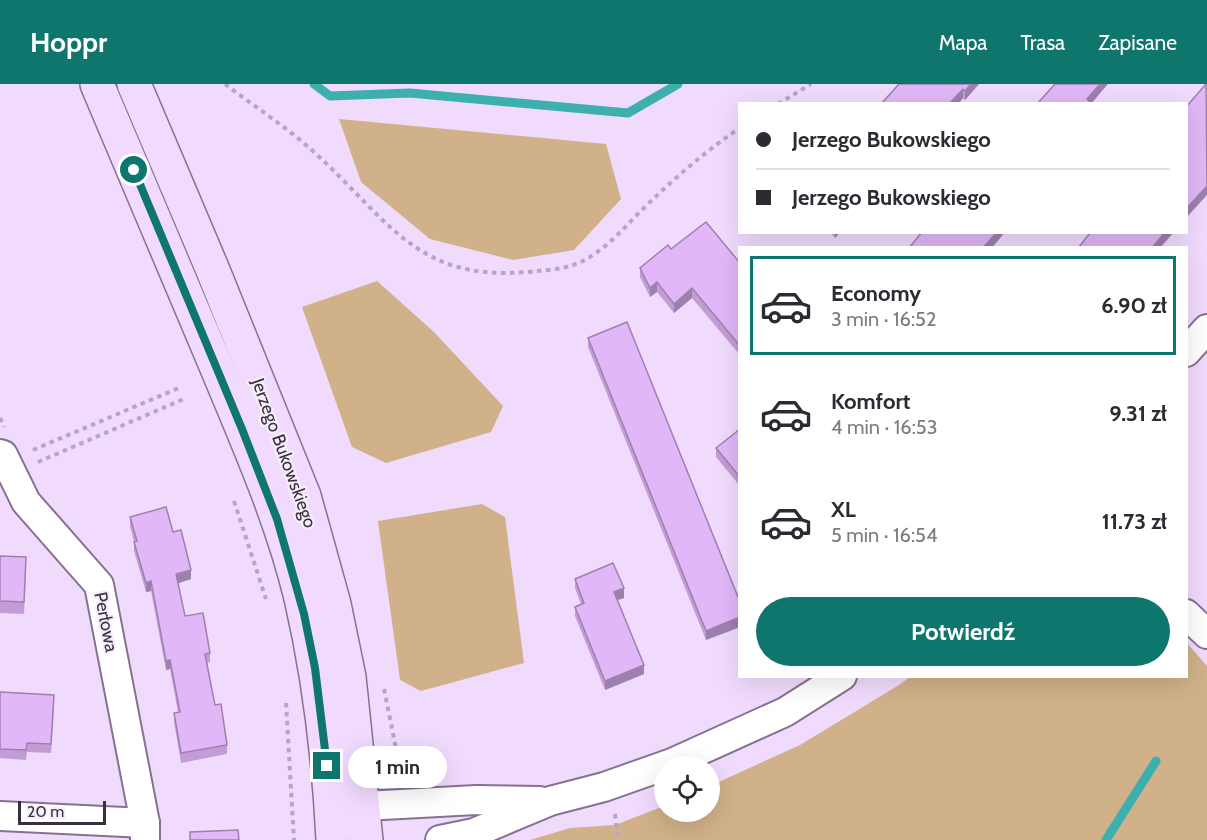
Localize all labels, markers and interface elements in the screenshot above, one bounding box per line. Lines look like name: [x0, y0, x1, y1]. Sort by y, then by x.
text: Hoppr: [30, 25, 107, 59]
text: Mapa: [939, 30, 987, 55]
text: Trasa: [1020, 30, 1065, 55]
text: Zapisane: [1098, 30, 1177, 55]
text: Jerzego Bukowskiego: [792, 126, 991, 153]
route start: [120, 156, 147, 183]
text: Jerzego Bukowskiego: [792, 184, 991, 211]
icon: car: [759, 279, 813, 333]
text: Economy: [831, 280, 921, 307]
text: 6.90 zł: [1101, 292, 1167, 319]
text: 3 min · 16:52: [831, 307, 936, 331]
street label: Jerzego Bukowskiego: [246, 374, 321, 531]
icon: car: [759, 387, 813, 441]
text: Komfort: [831, 388, 910, 415]
text: 9.31 zł: [1109, 400, 1167, 427]
text: 4 min · 16:53: [831, 415, 937, 439]
icon: car: [759, 495, 813, 549]
text: XL: [831, 496, 856, 523]
text: 11.73 zł: [1102, 508, 1167, 535]
text: 5 min · 16:54: [831, 523, 937, 547]
street label: Perłowa: [89, 590, 123, 654]
button: Potwierdź: [756, 597, 1170, 666]
callout: 1 min: [348, 745, 447, 787]
route end: [313, 752, 340, 779]
text: 1 min: [375, 755, 420, 779]
map controls: [654, 756, 720, 822]
button: locate: [654, 756, 720, 822]
scale bar: [18, 798, 106, 826]
text: 20 m: [27, 802, 64, 821]

